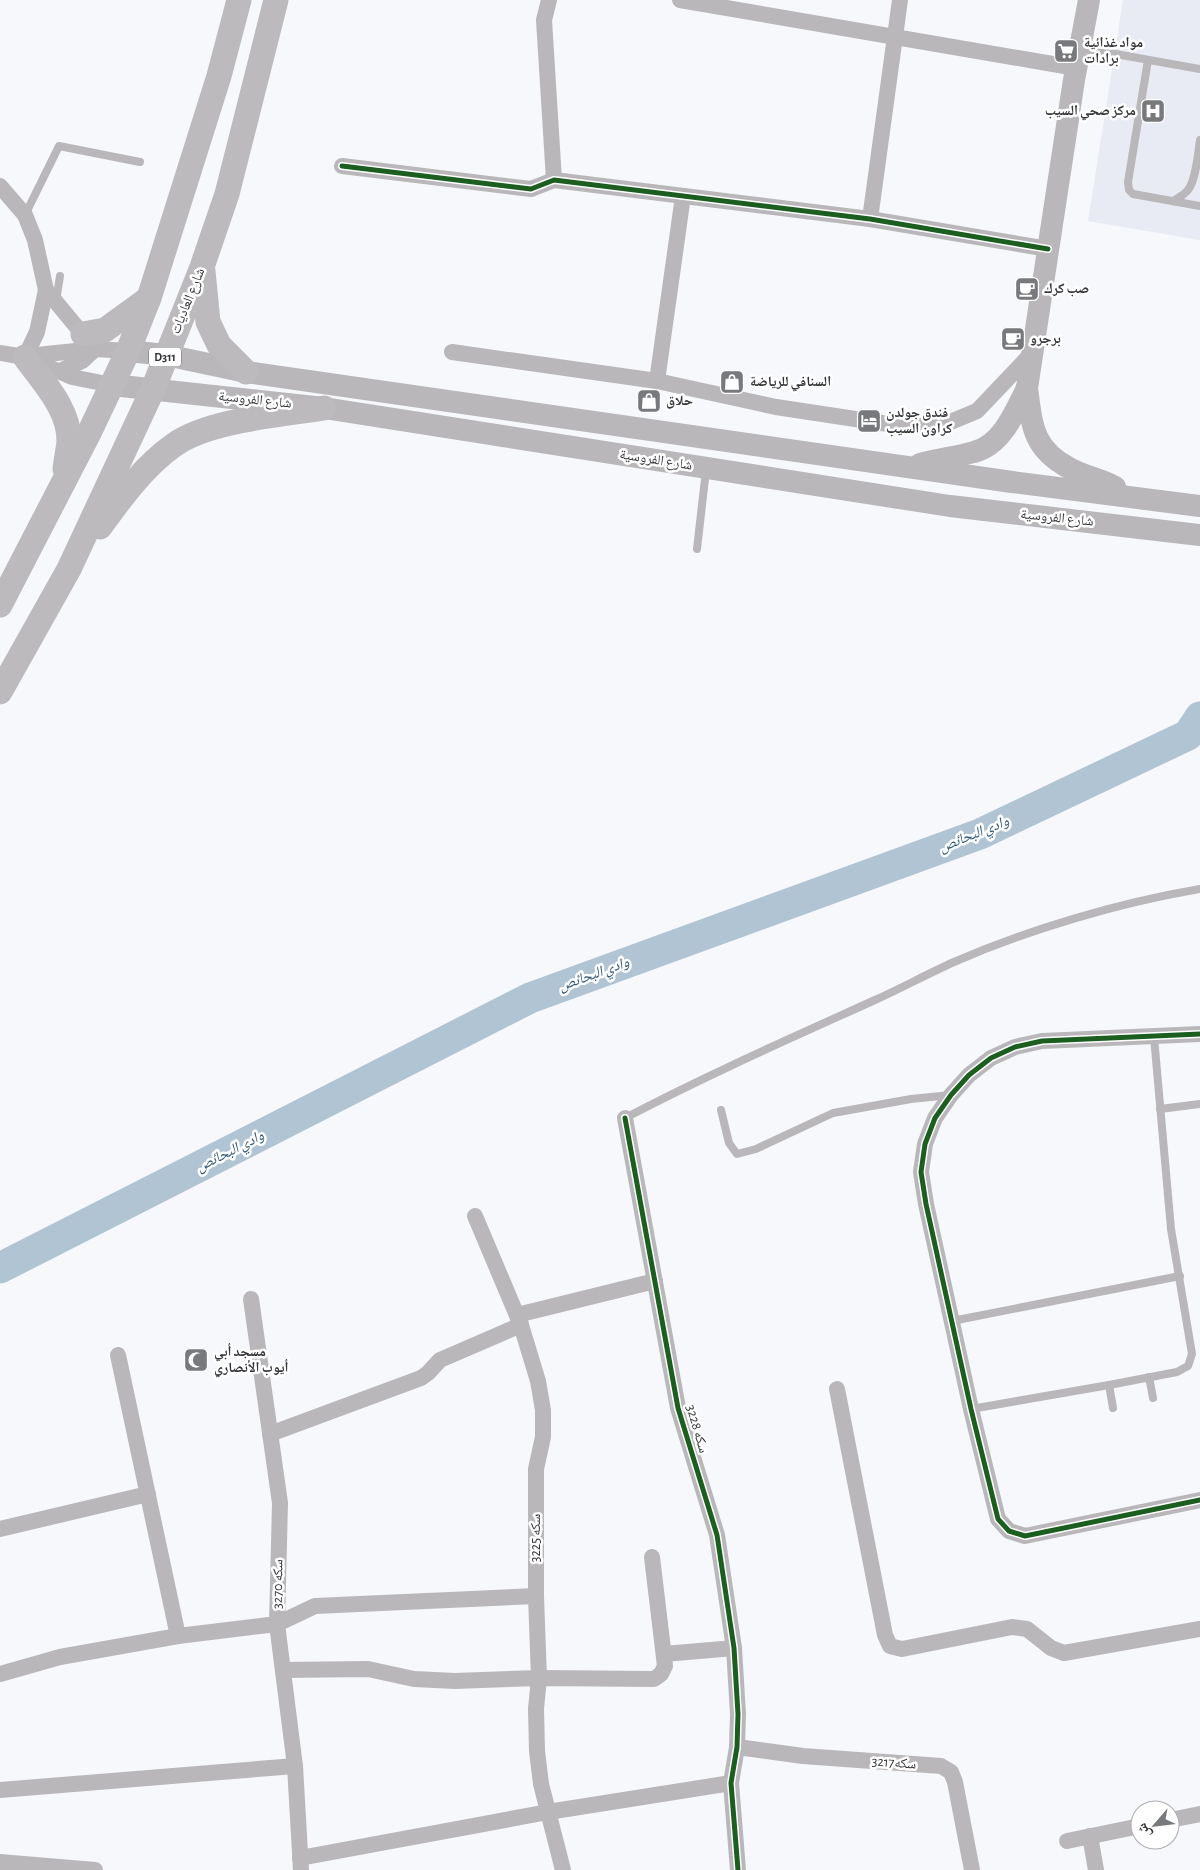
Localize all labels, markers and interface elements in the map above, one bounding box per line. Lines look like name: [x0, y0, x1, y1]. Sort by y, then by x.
place label: مواد غذائية برادات: [1084, 36, 1143, 67]
supermarket icon: مواد غذائية برادات: [1053, 38, 1079, 64]
hospital icon: مركز صحي السيب: [1140, 98, 1166, 124]
place label: مركز صحي السيب: [1045, 104, 1136, 121]
street label: شارع العاديات: [168, 266, 209, 337]
cafe icon: صب كرك: [1014, 276, 1040, 302]
place label: صب كرك: [1044, 282, 1089, 297]
cafe icon: برجرو: [1000, 326, 1026, 352]
place label: برجرو: [1030, 332, 1061, 347]
road number: D311: [149, 348, 181, 367]
shop icon: السنافي للرياضة: [719, 369, 745, 395]
place label: السنافي للرياضة: [750, 375, 831, 392]
shop icon: حلاق: [636, 388, 662, 414]
street label: شارع الفروسية: [218, 389, 292, 413]
place label: حلاق: [666, 394, 693, 409]
place label: فندق جولدن كراون السيب: [886, 406, 953, 437]
hotel icon: فندق جولدن كراون السيب: [856, 408, 882, 434]
street label: شارع الفروسية: [618, 447, 693, 475]
street label: شارع الفروسية: [1020, 507, 1094, 531]
water label: وادي البحائص: [937, 813, 1012, 858]
water label: وادي البحائص: [557, 954, 633, 997]
water label: وادي البحائص: [194, 1128, 268, 1178]
place label: مسجد أبي أيوب الأنصاري: [214, 1343, 289, 1378]
mosque icon: مسجد أبي أيوب الأنصاري: [183, 1347, 209, 1373]
street label: سكه 3228: [683, 1403, 711, 1455]
street label: سكه 3225: [529, 1514, 543, 1562]
street label: سكه 3270: [271, 1559, 285, 1609]
street label: سكه3217: [871, 1754, 917, 1772]
north arrow: [1130, 1800, 1180, 1850]
text: ش: [1135, 1820, 1155, 1840]

